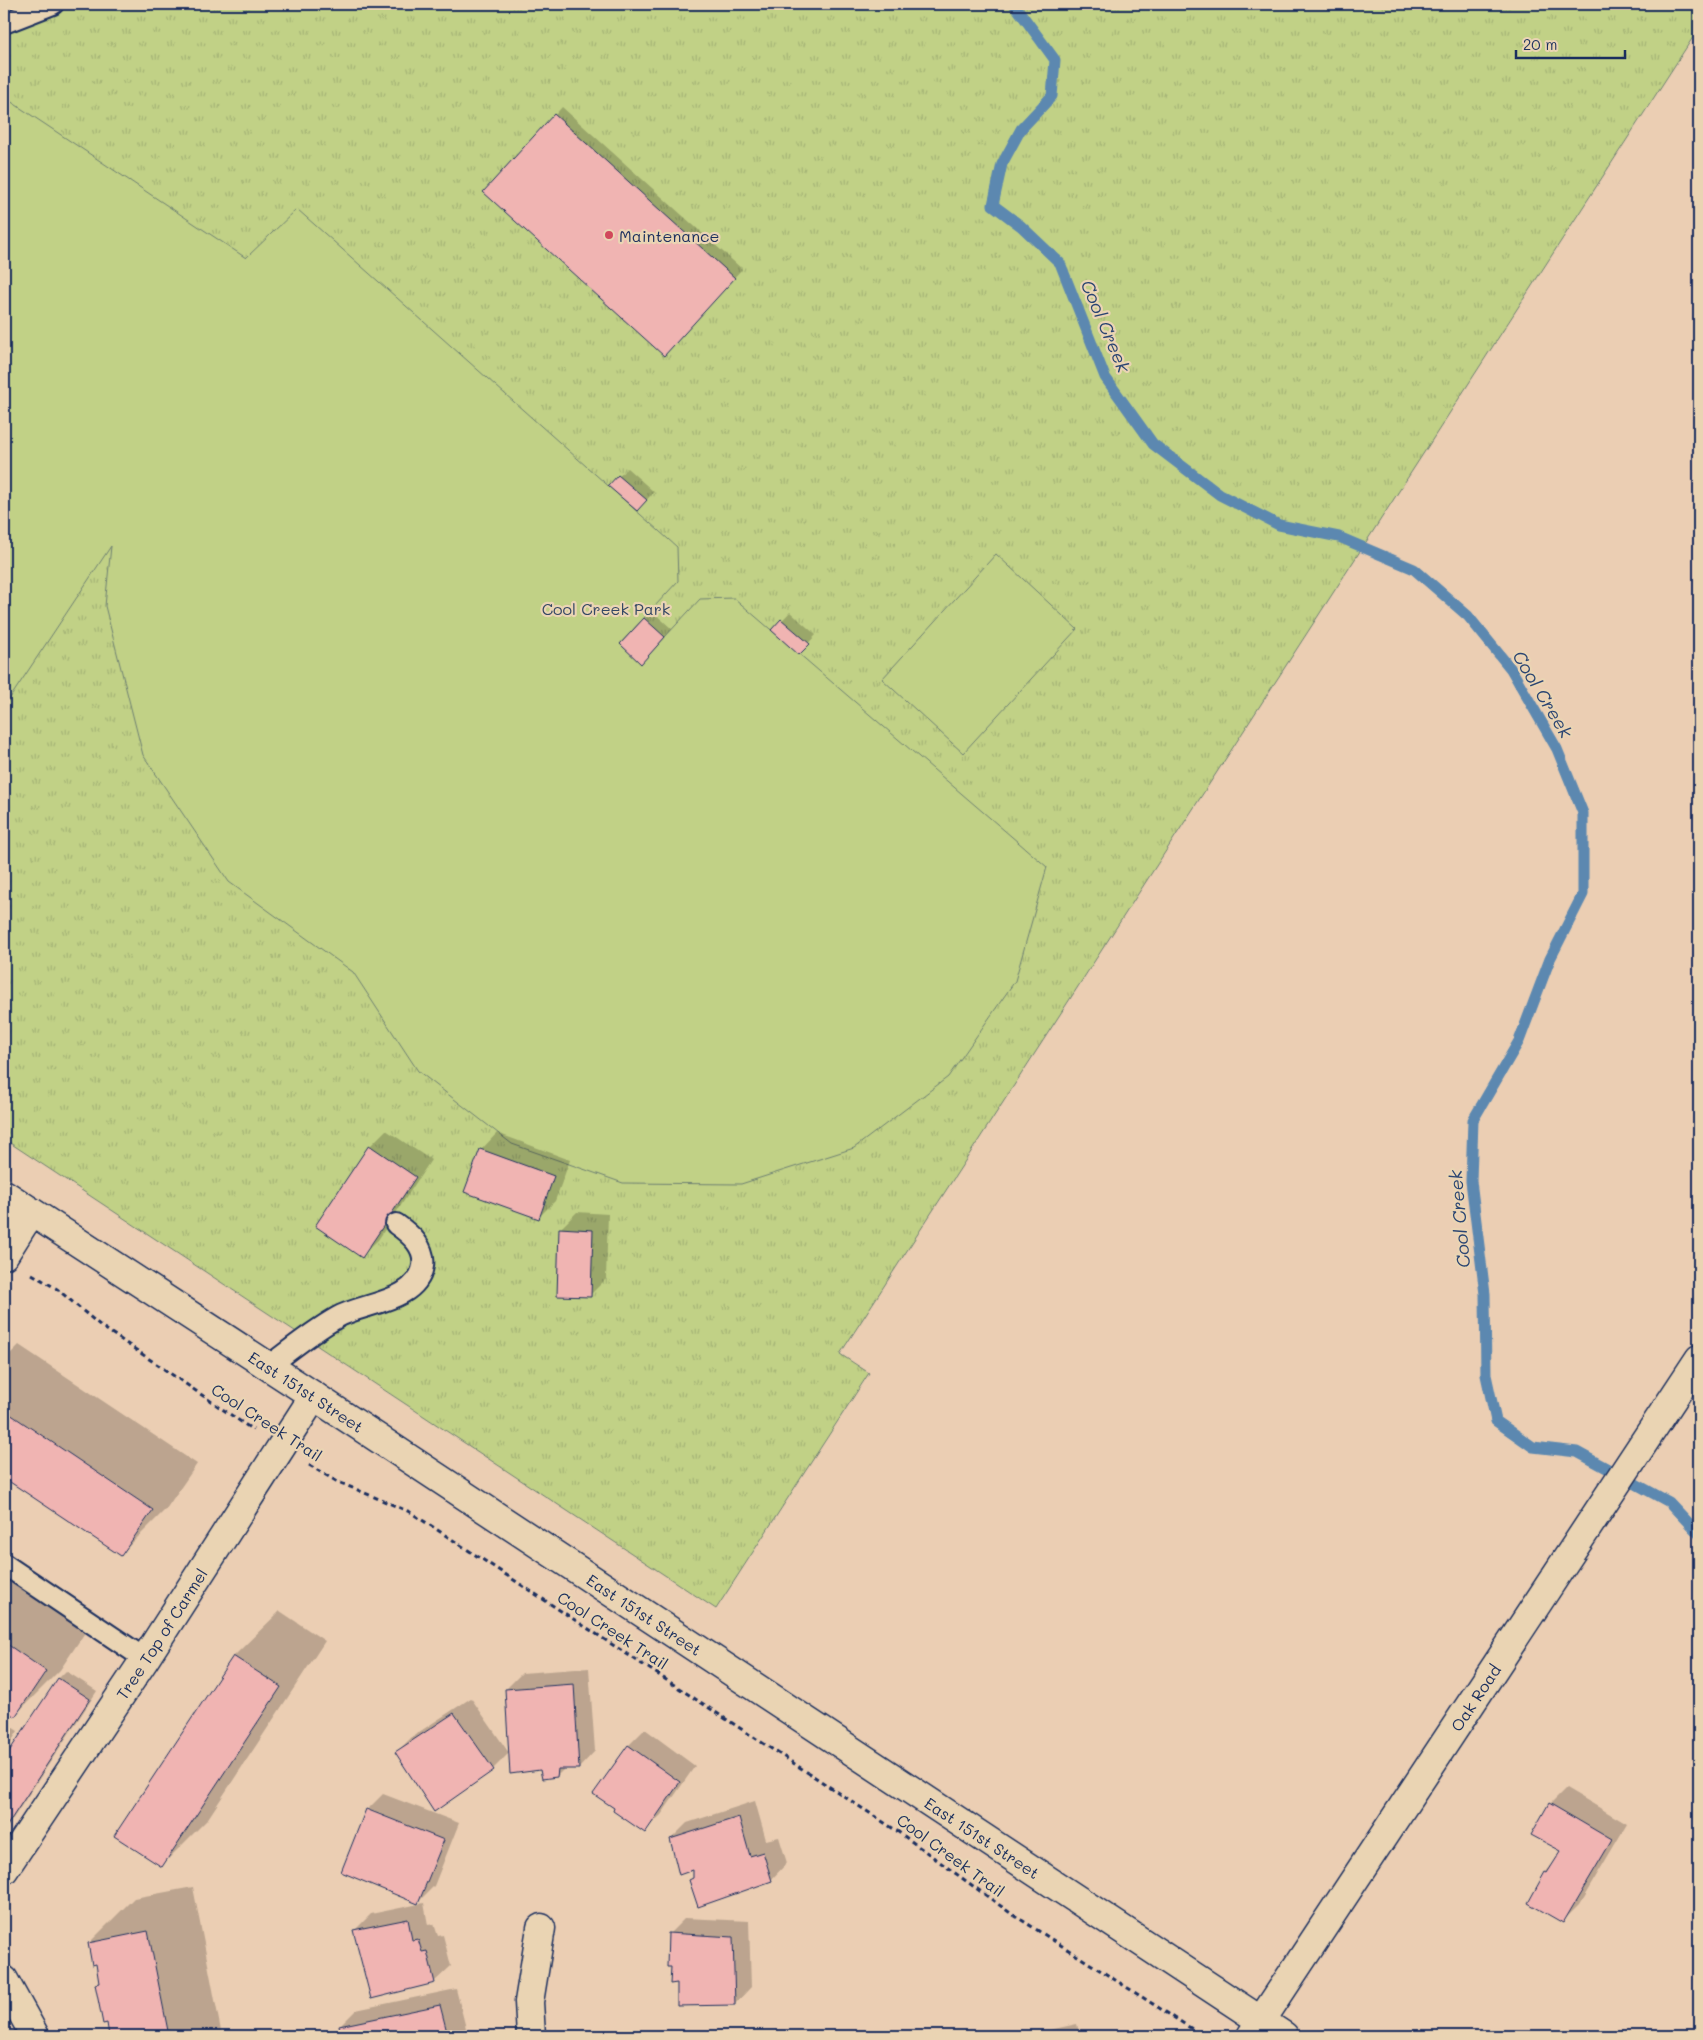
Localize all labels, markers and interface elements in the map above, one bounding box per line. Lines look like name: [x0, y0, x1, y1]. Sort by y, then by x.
scale bar: [1516, 28, 1624, 60]
text: 20 m: [1523, 34, 1557, 54]
place label: Maintenance: [619, 225, 719, 246]
marker: Maintenance: [603, 229, 615, 241]
water label: Cool Creek: [1076, 276, 1136, 376]
park label: Cool Creek Park: [542, 598, 670, 619]
water label: Cool Creek: [1507, 646, 1579, 743]
water label: Cool Creek: [1443, 1169, 1475, 1269]
street label: East 151st Street: [245, 1346, 368, 1437]
street label: Cool Creek Trail: [208, 1378, 326, 1466]
street label: Tree Top of Carmel: [111, 1564, 211, 1703]
street label: East 151st Street: [583, 1569, 706, 1660]
street label: Cool Creek Trail: [554, 1586, 672, 1674]
street label: Oak Road: [1445, 1660, 1505, 1735]
street label: East 151st Street: [921, 1792, 1044, 1883]
street label: Cool Creek Trail: [893, 1809, 1009, 1901]

